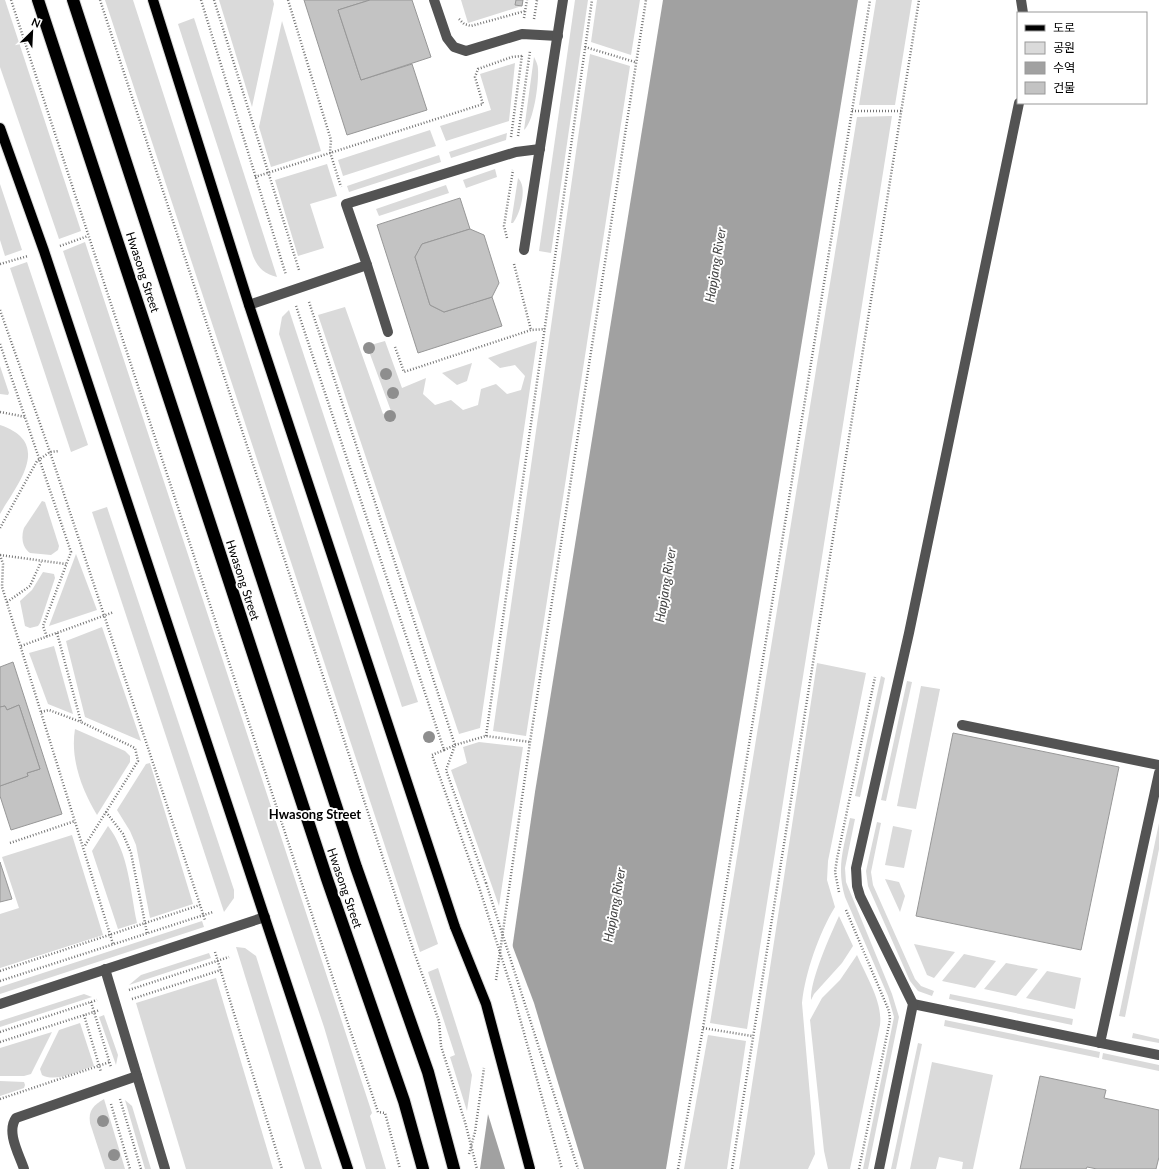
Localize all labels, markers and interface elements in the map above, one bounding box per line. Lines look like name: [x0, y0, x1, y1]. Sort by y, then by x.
north arrow: [12, 12, 52, 52]
legend: [1017, 12, 1147, 104]
text: N: [30, 15, 43, 30]
text: 도로: [1053, 20, 1075, 35]
text: 공원: [1053, 40, 1075, 55]
text: 수역: [1053, 60, 1075, 75]
text: 건물: [1053, 80, 1075, 95]
water label: Hapjang River: [701, 226, 729, 304]
street label: Hwasong Street: [123, 230, 163, 315]
street label: Hwasong Street: [223, 538, 263, 623]
water label: Hapjang River: [651, 546, 679, 624]
district label: Hwasong Street: [269, 806, 361, 822]
street label: Hwasong Street: [324, 846, 366, 931]
water label: Hapjang River: [600, 866, 629, 944]

